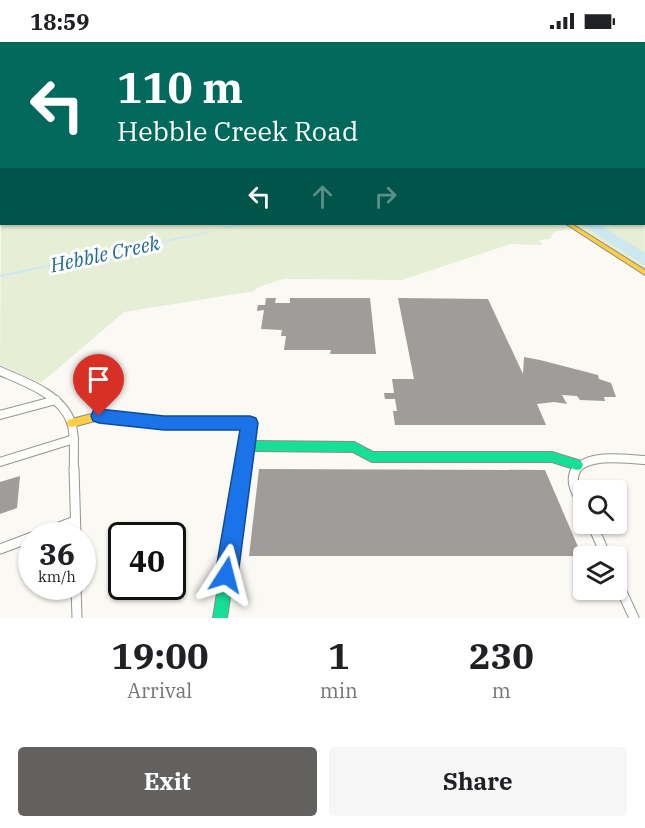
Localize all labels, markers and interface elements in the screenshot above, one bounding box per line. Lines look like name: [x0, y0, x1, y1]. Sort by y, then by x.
text: 18:59: [30, 7, 89, 36]
text: 110 m: [117, 60, 243, 115]
icon: left: [18, 66, 96, 144]
text: Hebble Creek Road: [117, 113, 358, 148]
icon: left: [243, 180, 276, 213]
icon: ahead: [306, 180, 339, 213]
icon: right: [369, 180, 402, 213]
water label: Hebble Creek: [47, 229, 163, 279]
pin: [73, 354, 124, 416]
icon: arrive: [82, 363, 115, 396]
map controls: [573, 480, 627, 600]
button: search: [573, 480, 627, 534]
speed limit sign: 40: [108, 522, 186, 600]
text: 36: [39, 534, 75, 573]
position arrow: [194, 543, 258, 607]
button: layers: [573, 546, 627, 600]
text: km/h: [38, 567, 76, 586]
text: 19:00: [111, 632, 208, 679]
text: 1: [328, 632, 350, 679]
text: 230: [469, 632, 534, 679]
text: Arrival: [127, 677, 192, 704]
text: min: [320, 677, 358, 704]
text: m: [492, 677, 511, 704]
button: Exit: [18, 747, 317, 816]
button: Share: [329, 747, 627, 816]

